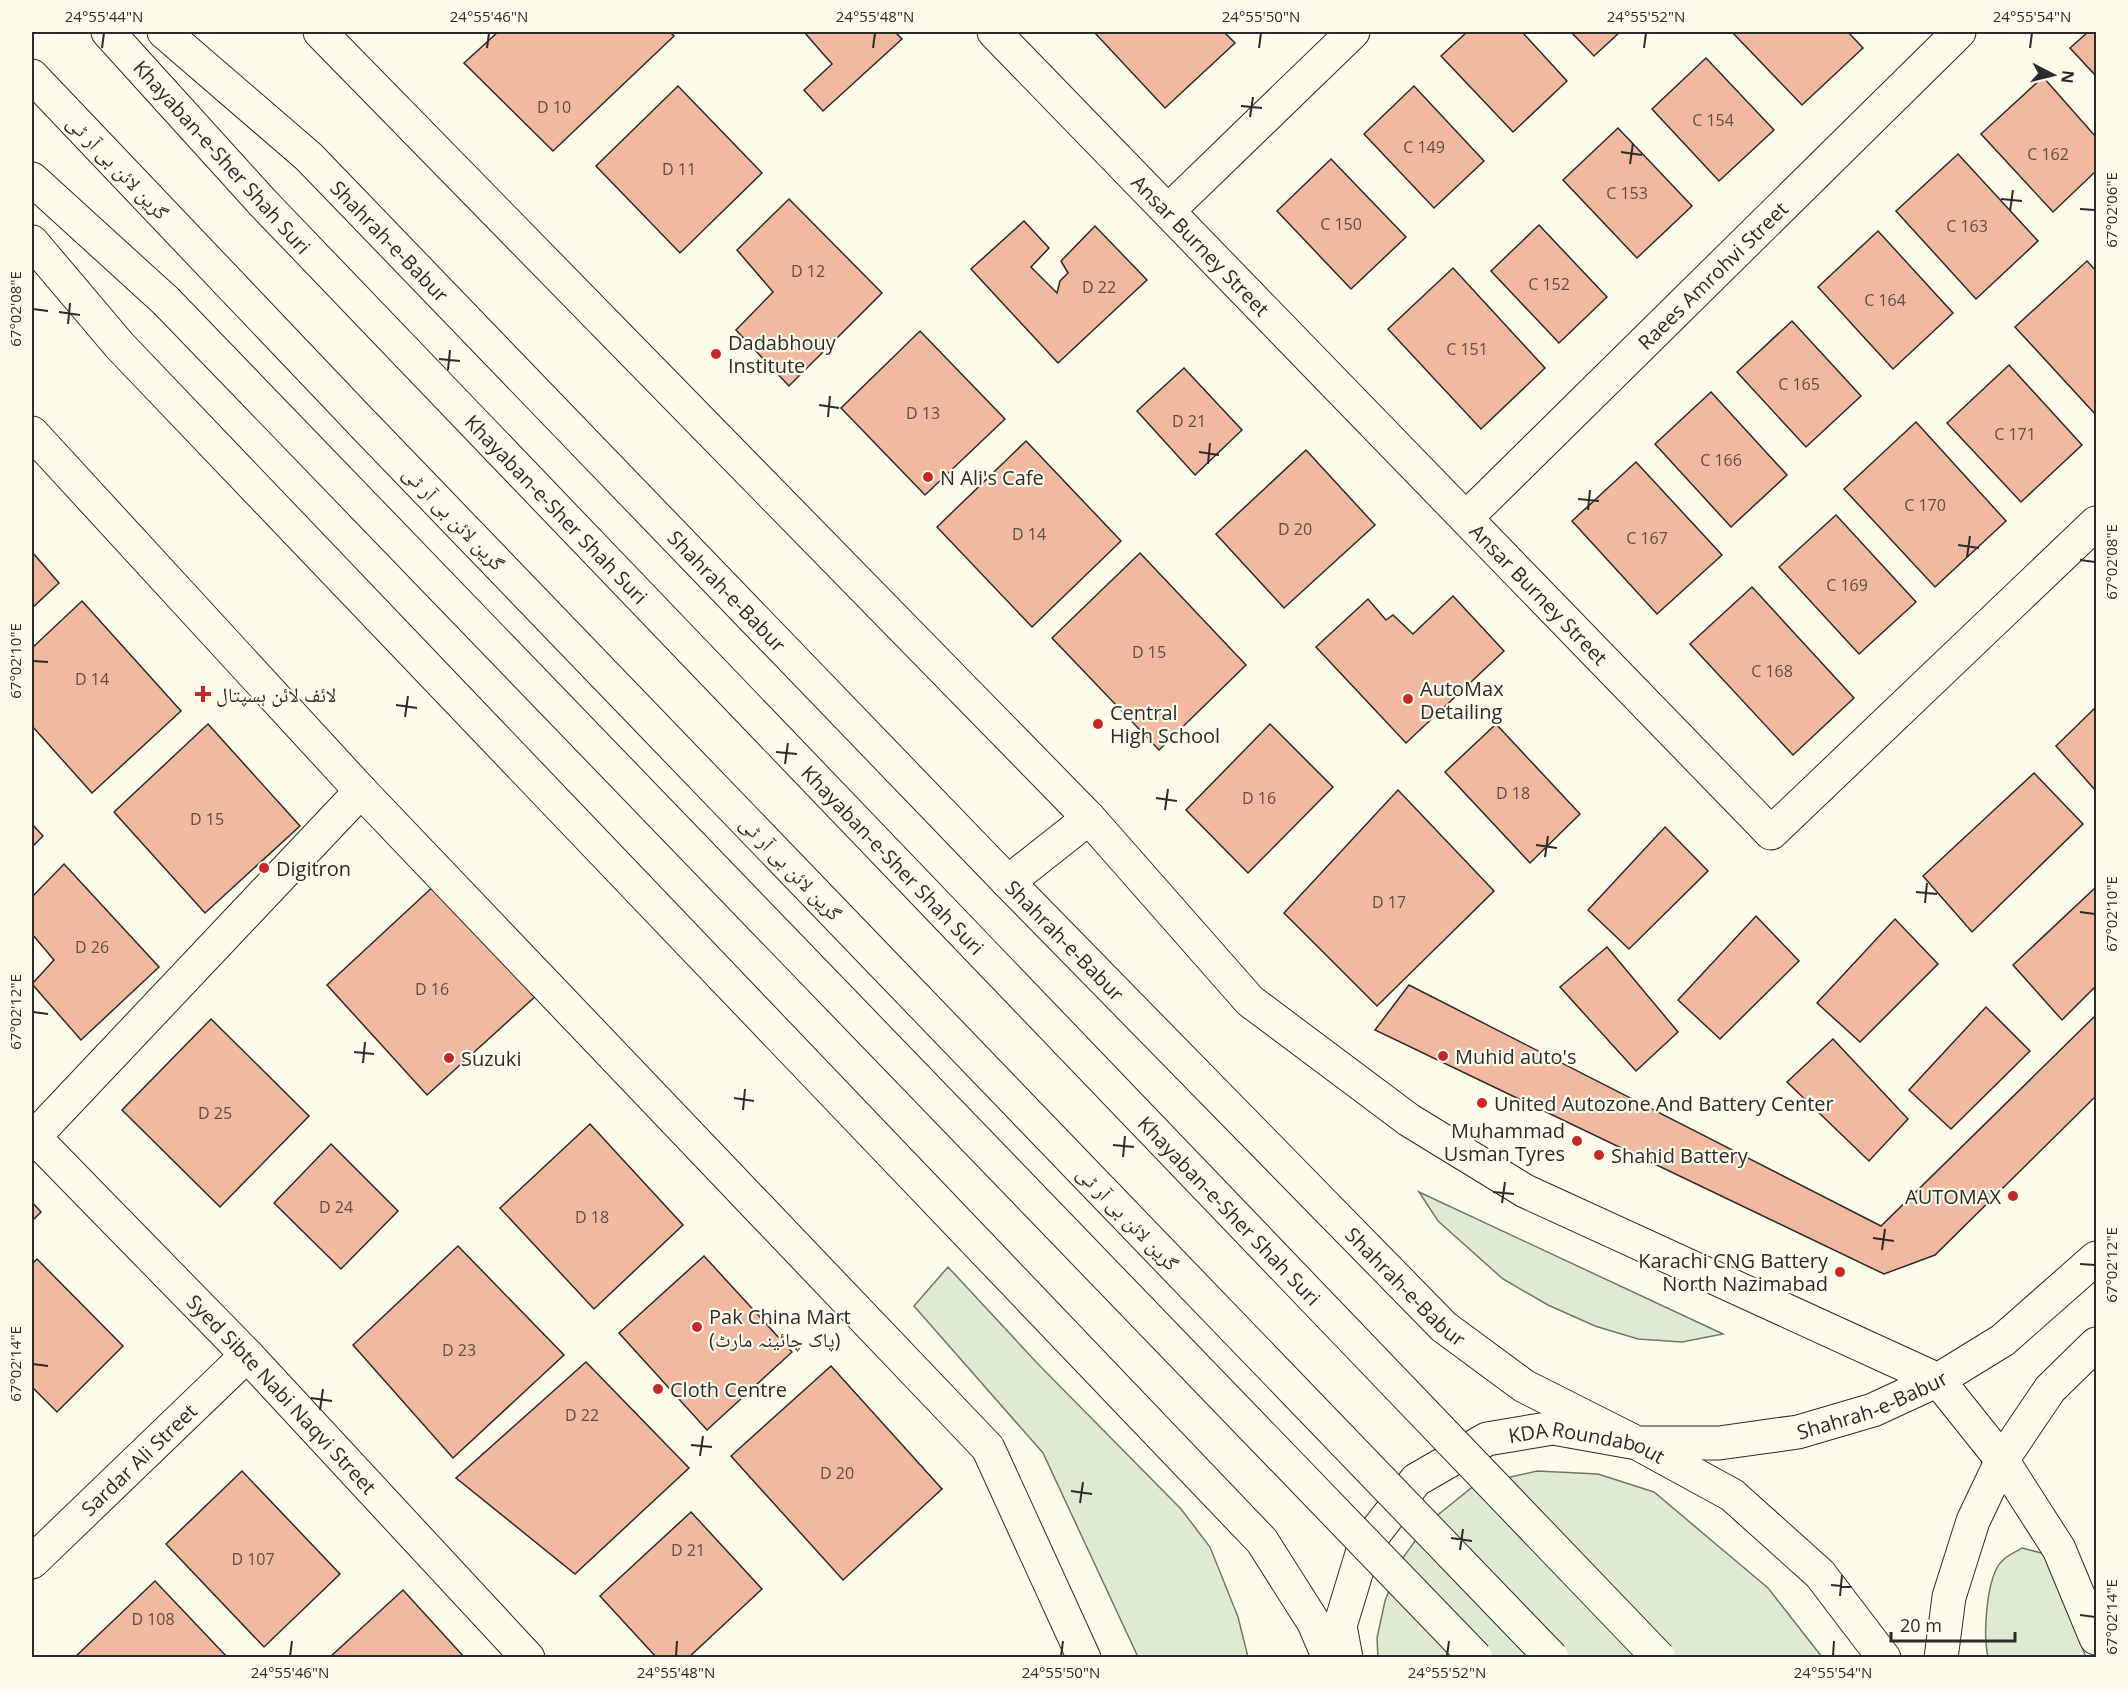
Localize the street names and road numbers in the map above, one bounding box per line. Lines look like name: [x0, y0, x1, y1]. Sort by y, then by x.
street label: Khayaban-e-Sher Shah Suri: [127, 54, 317, 260]
street label: گرین لائن بی آر ٹی: [61, 109, 175, 225]
street label: Ansar Burney Street: [1126, 169, 1276, 322]
street label: Shahrah-e-Babur: [325, 174, 455, 308]
street label: Raees Amrohvi Street: [1632, 195, 1793, 355]
street label: Khayaban-e-Sher Shah Suri: [459, 408, 654, 609]
street label: گرین لائن بی آر ٹی: [397, 460, 511, 576]
street label: Ansar Burney Street: [1464, 518, 1614, 671]
street label: Shahrah-e-Babur: [662, 524, 792, 657]
street label: Khayaban-e-Sher Shah Suri: [796, 759, 990, 960]
street label: گرین لائن بی آر ٹی: [734, 810, 848, 926]
street label: Shahrah-e-Babur: [1000, 874, 1130, 1006]
street label: Khayaban-e-Sher Shah Suri: [1132, 1110, 1327, 1311]
street label: گرین لائن بی آر ٹی: [1071, 1160, 1185, 1276]
street label: Shahrah-e-Babur: [1340, 1221, 1471, 1352]
street label: Syed Sibte Nabi Naqvi Street: [181, 1288, 383, 1500]
street label: Shahrah-e-Babur: [1793, 1364, 1952, 1445]
street label: Sardar Ali Street: [75, 1397, 202, 1521]
street label: KDA Roundabout: [1506, 1415, 1670, 1469]

